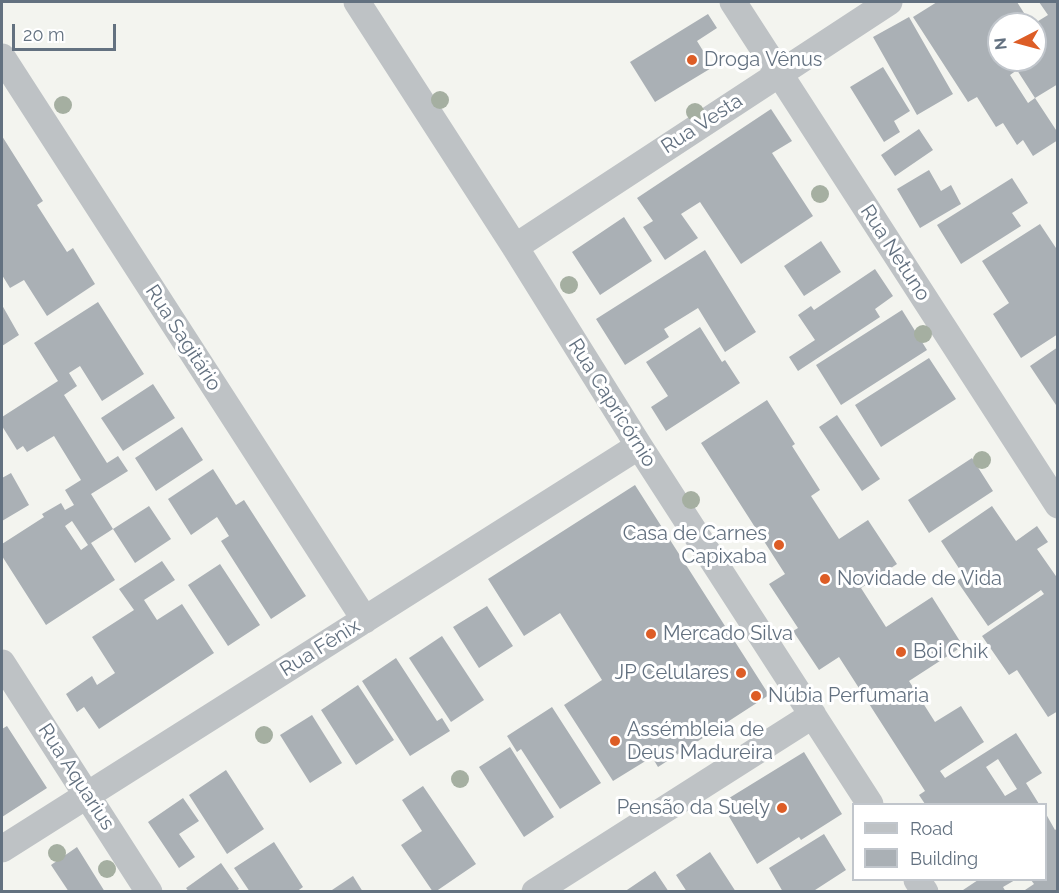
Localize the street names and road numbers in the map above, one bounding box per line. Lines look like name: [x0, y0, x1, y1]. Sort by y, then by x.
street label: Rua Vesta: [657, 89, 747, 159]
street label: Rua Netuno: [855, 200, 935, 306]
street label: Rua Sagitário: [140, 281, 226, 395]
street label: Rua Capricórnio: [563, 334, 661, 472]
street label: Rua Fênix: [276, 614, 364, 682]
street label: Rua Aquarius: [33, 719, 119, 835]

